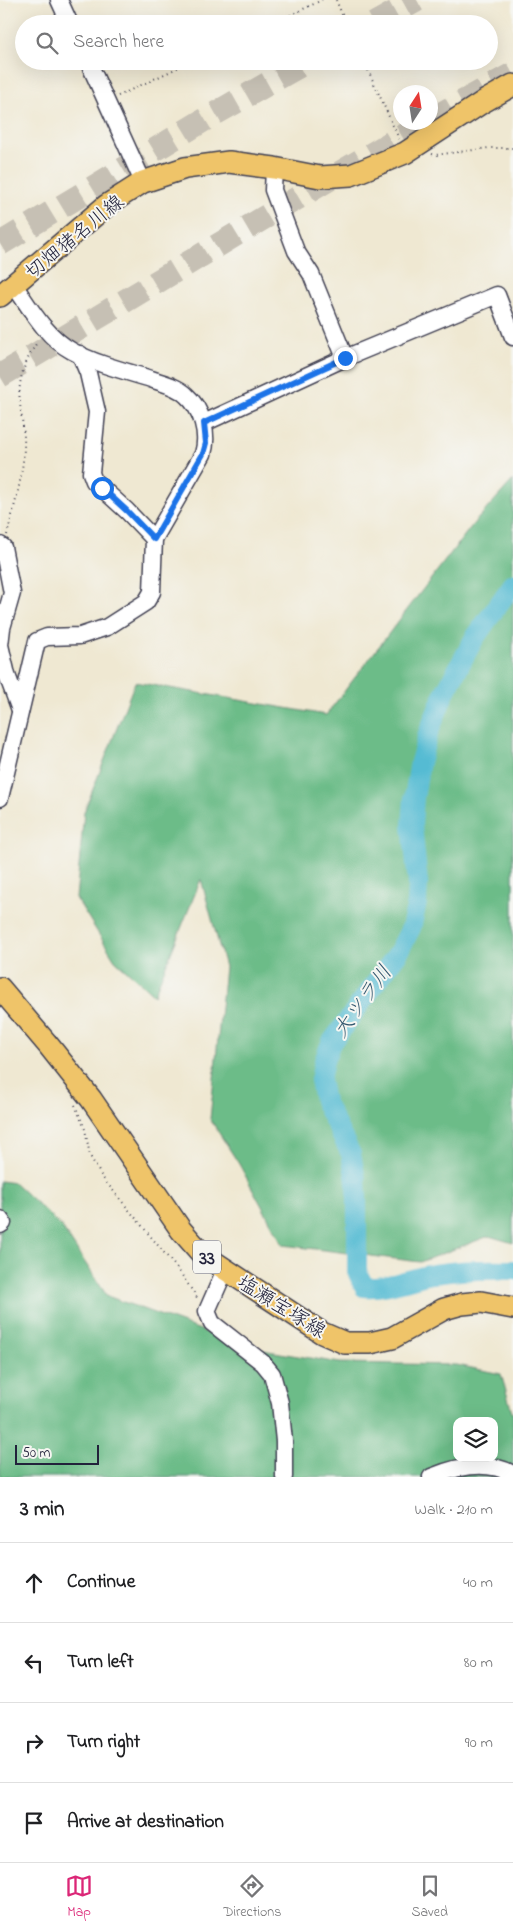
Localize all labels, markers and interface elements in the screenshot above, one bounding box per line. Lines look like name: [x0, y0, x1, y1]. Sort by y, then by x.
search box: [15, 15, 498, 70]
icon: search: [33, 29, 61, 57]
text: Search here: [73, 29, 164, 56]
north arrow: [393, 85, 438, 130]
street label: 切畑猪名川線: [20, 189, 131, 287]
route end: [334, 347, 357, 370]
route start: [91, 477, 114, 500]
water label: 大ツラ川: [327, 959, 400, 1045]
road number: 33: [193, 1240, 221, 1274]
street label: 塩瀬宝塚線: [231, 1269, 331, 1347]
map controls: [453, 1417, 498, 1462]
button: layers: [453, 1417, 498, 1462]
scale bar: [15, 1442, 99, 1465]
text: 50 m: [22, 1443, 50, 1464]
text: 3 min: [20, 1495, 64, 1525]
text: Walk · 210 m: [414, 1498, 493, 1522]
icon: ahead: [20, 1569, 48, 1597]
text: Continue: [67, 1569, 135, 1596]
text: 40 m: [463, 1571, 493, 1595]
icon: left: [20, 1649, 48, 1677]
text: Turn left: [67, 1649, 134, 1676]
text: 80 m: [464, 1651, 493, 1675]
icon: right: [20, 1729, 48, 1757]
text: Turn right: [67, 1729, 140, 1756]
text: 90 m: [465, 1731, 493, 1755]
icon: arrive: [20, 1809, 48, 1837]
text: Arrive at destination: [67, 1809, 224, 1836]
tab: Map: [65, 1872, 93, 1923]
tab: Directions: [223, 1872, 281, 1923]
tab: Saved: [411, 1872, 448, 1923]

